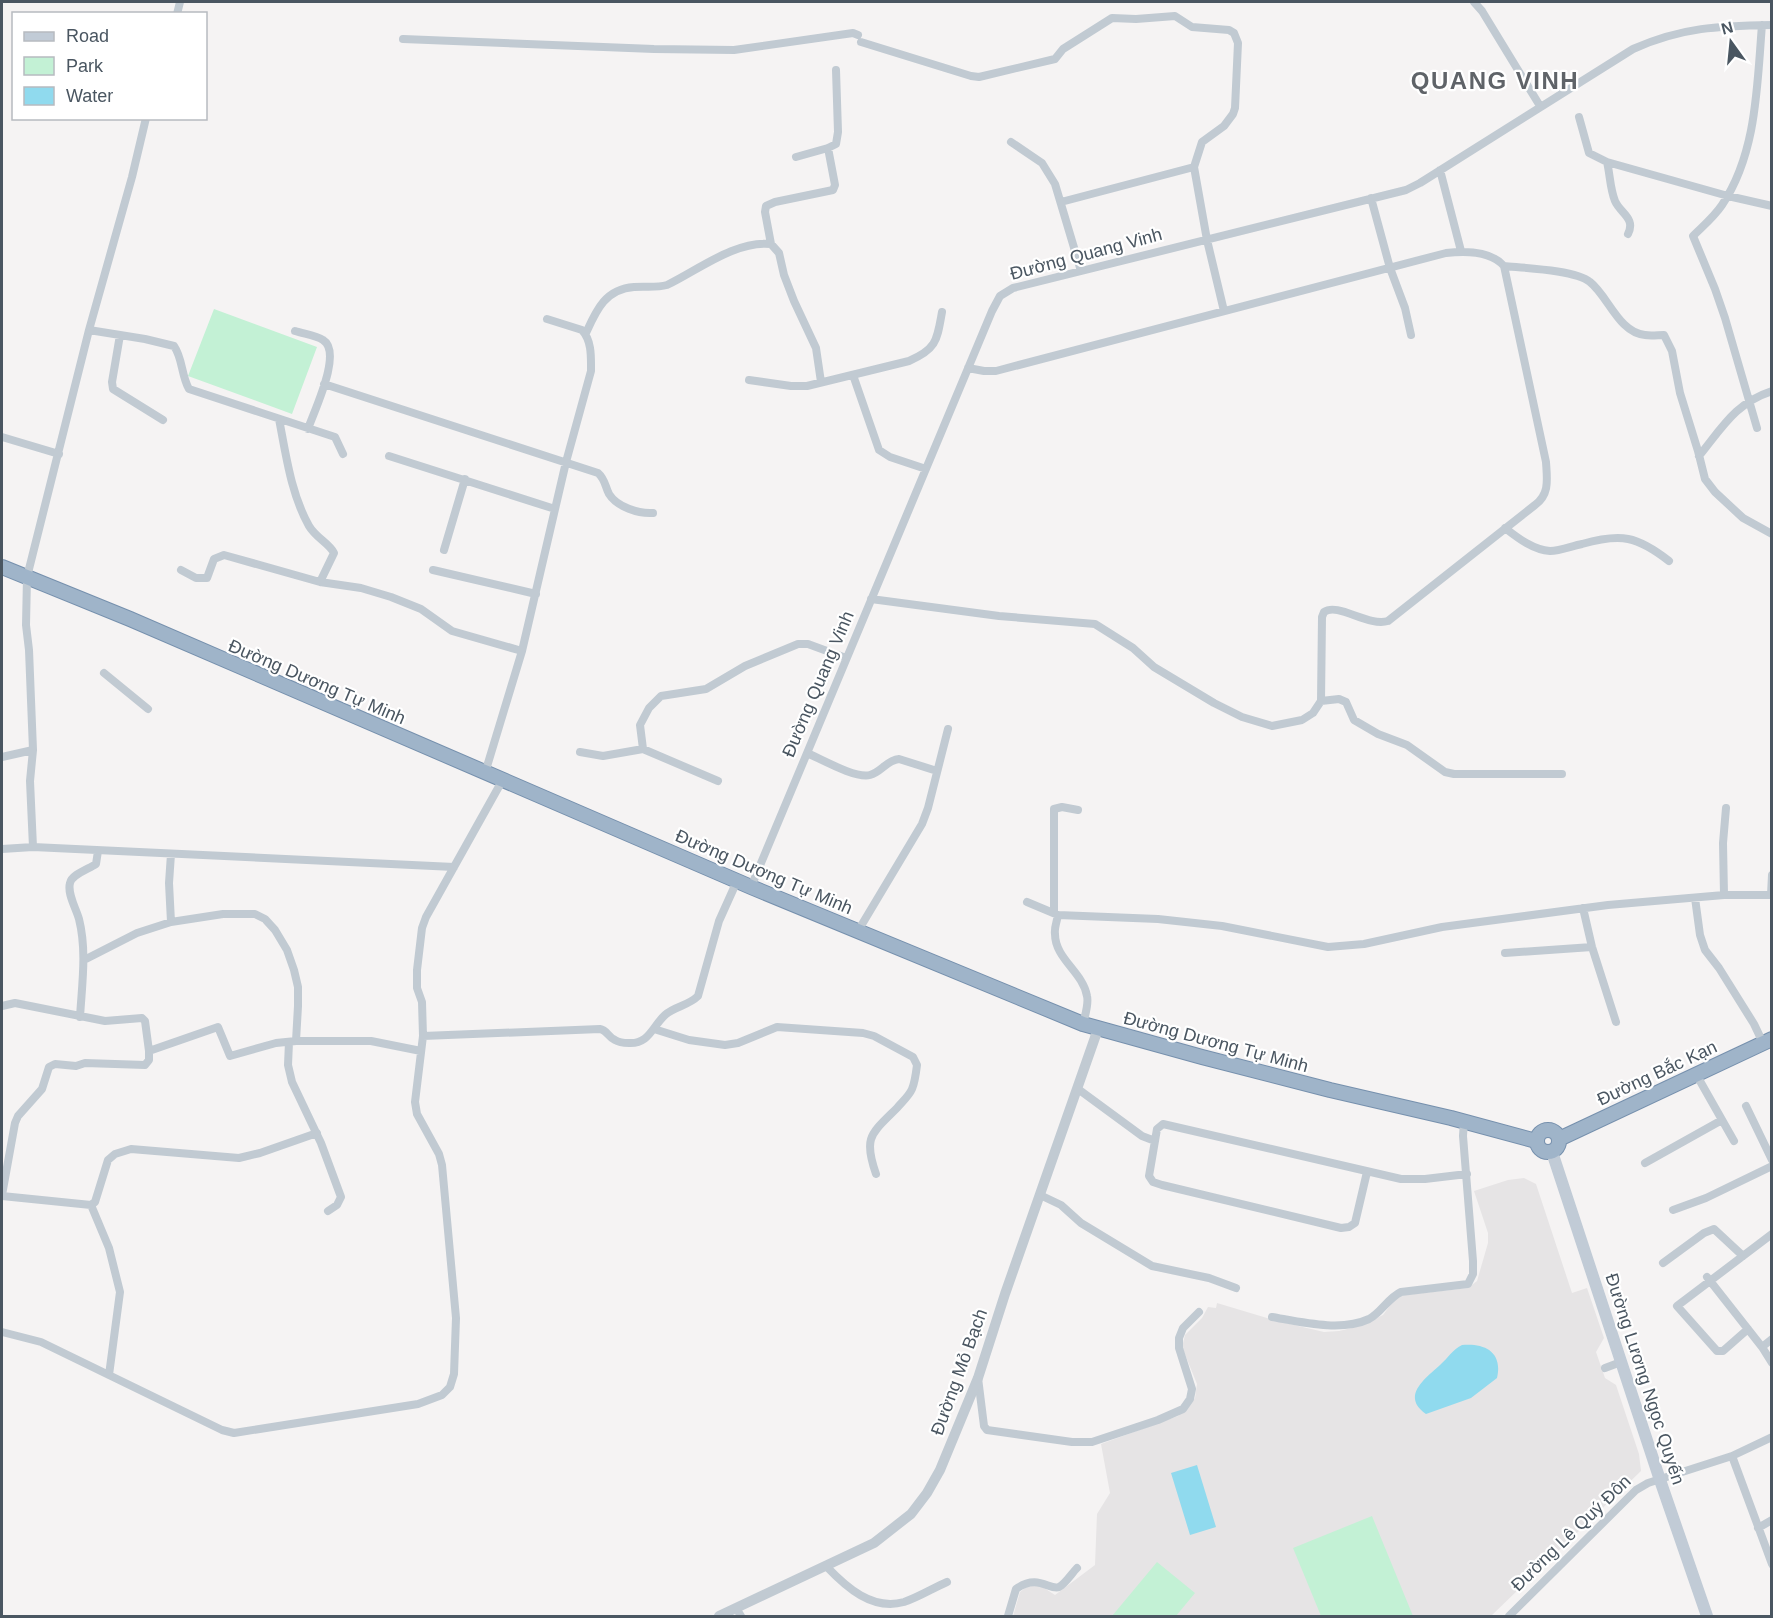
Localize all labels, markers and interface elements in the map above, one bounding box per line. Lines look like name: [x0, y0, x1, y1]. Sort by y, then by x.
legend: [12, 12, 207, 120]
north arrow: [1701, 12, 1761, 72]
text: N: [1719, 18, 1735, 38]
text: Road: [66, 26, 109, 46]
text: Park: [66, 56, 104, 76]
district label: QUANG VINH: [1411, 67, 1579, 94]
text: Water: [66, 86, 113, 106]
street label: Đường Quang Vinh: [1008, 224, 1164, 284]
street label: Đường Quang Vinh: [778, 608, 858, 760]
street label: Đường Dương Tự Minh: [225, 636, 409, 728]
street label: Đường Dương Tự Minh: [672, 826, 856, 918]
street label: Đường Dương Tự Minh: [1121, 1008, 1311, 1076]
street label: Đường Bắc Kạn: [1593, 1036, 1720, 1110]
street label: Đường Lương Ngọc Quyến: [1601, 1271, 1689, 1487]
street label: Đường Mỏ Bạch: [927, 1306, 991, 1438]
street label: Đường Lê Quý Đôn: [1507, 1471, 1635, 1595]

